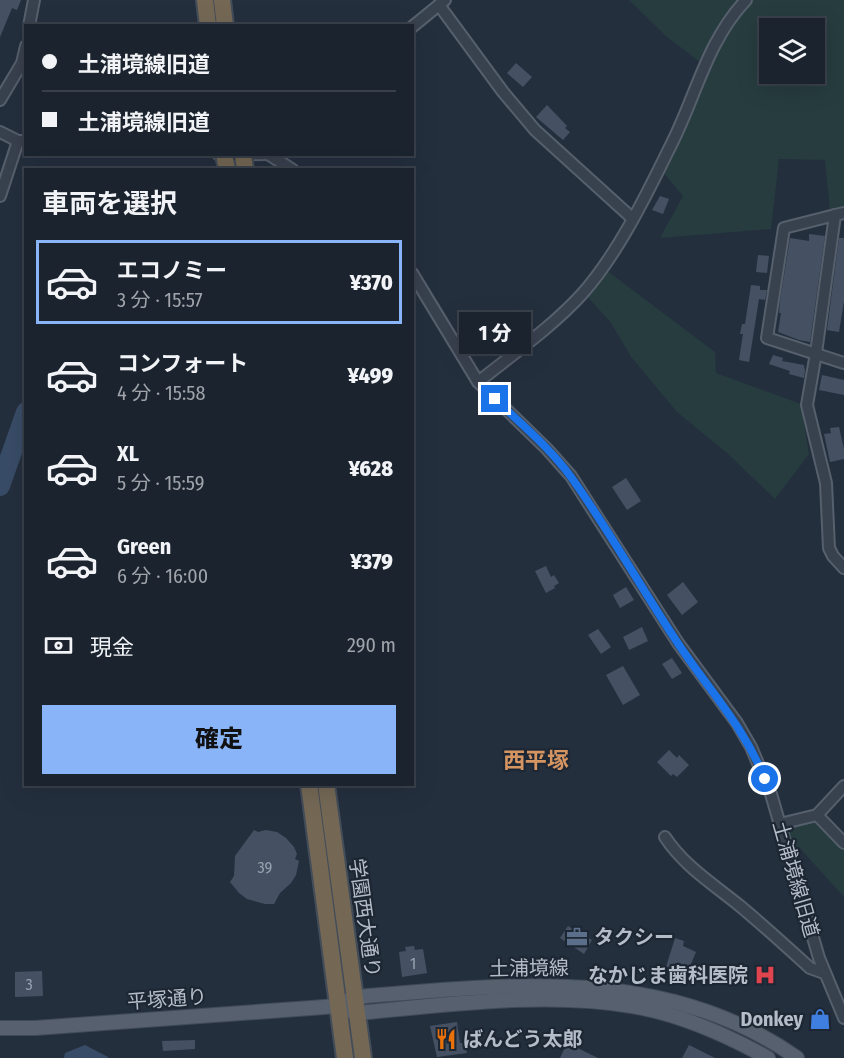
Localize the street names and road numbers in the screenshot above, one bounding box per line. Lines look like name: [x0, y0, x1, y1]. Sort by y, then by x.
street label: 土浦境線旧道: [768, 818, 824, 940]
street label: 学園西大通り: [345, 857, 385, 979]
street label: 土浦境線: [489, 955, 569, 981]
street label: 平塚通り: [126, 984, 208, 1014]

